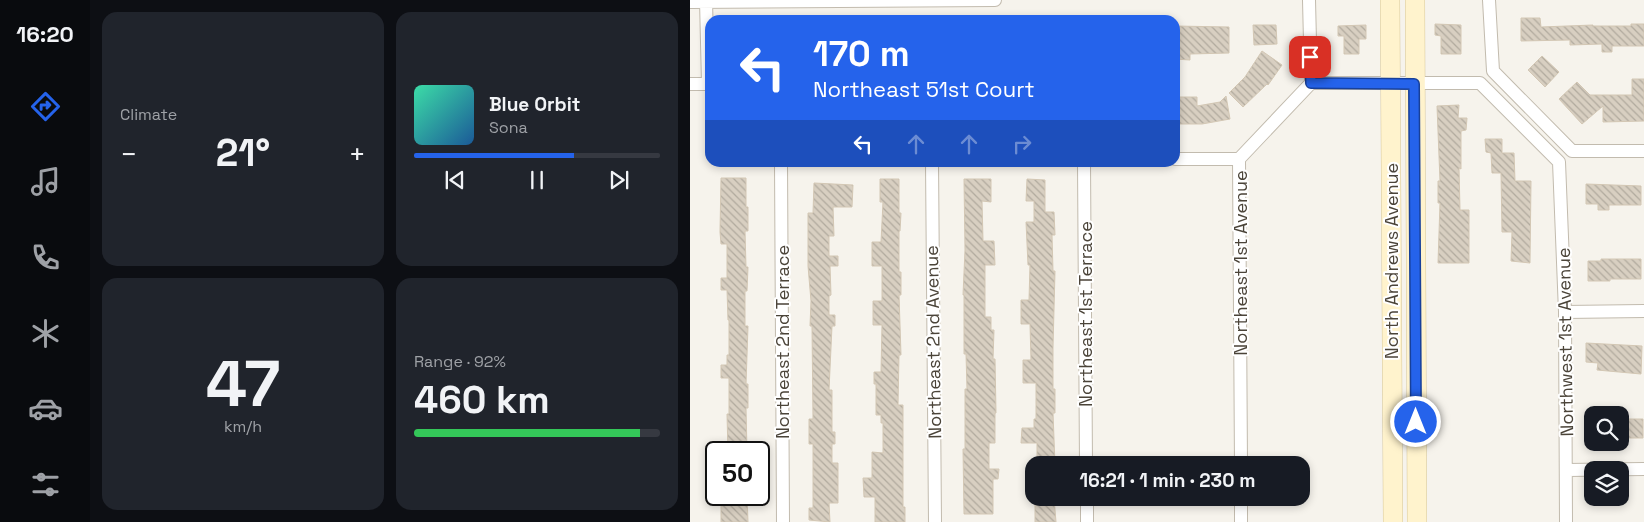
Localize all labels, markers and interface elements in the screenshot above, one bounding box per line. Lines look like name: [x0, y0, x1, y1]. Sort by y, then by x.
text: 16:20: [16, 20, 74, 48]
text: 170 m: [813, 32, 910, 76]
icon: left: [730, 35, 795, 100]
pin: [1289, 36, 1331, 78]
icon: arrive: [1296, 43, 1324, 71]
text: Northeast 51st Court: [813, 75, 1035, 103]
icon: directions: [28, 89, 63, 124]
text: Blue Orbit: [489, 92, 580, 117]
text: Climate: [120, 104, 177, 125]
text: Sona: [489, 117, 528, 138]
text: 21°: [216, 129, 270, 177]
icon: left: [849, 130, 877, 158]
icon: ahead: [902, 130, 930, 158]
icon: ahead: [955, 130, 983, 158]
icon: right: [1008, 130, 1036, 158]
text: −: [120, 136, 137, 172]
text: +: [349, 136, 366, 172]
street label: North Andrews Avenue: [1380, 163, 1403, 359]
icon: music: [28, 164, 63, 199]
icon: previous: [441, 166, 469, 194]
icon: pause: [523, 166, 551, 194]
icon: next: [605, 166, 633, 194]
street label: Northeast 1st Avenue: [1229, 170, 1252, 356]
street label: Northeast 1st Terrace: [1074, 221, 1097, 407]
icon: phone: [28, 240, 63, 275]
street label: Northeast 2nd Terrace: [771, 245, 794, 439]
street label: Northeast 2nd Avenue: [920, 245, 946, 439]
street label: Northwest 1st Avenue: [1552, 247, 1578, 437]
icon: climate: [28, 316, 63, 351]
text: 47: [206, 342, 280, 425]
text: Range · 92%: [414, 351, 506, 372]
text: 460 km: [414, 376, 550, 424]
icon: car: [28, 391, 63, 426]
position arrow: [1389, 395, 1441, 447]
map controls: [1584, 406, 1629, 506]
button: search: [1584, 406, 1629, 451]
text: km/h: [224, 416, 262, 437]
speed limit sign: 50: [705, 441, 770, 506]
button: layers: [1584, 461, 1629, 506]
icon: filters: [28, 467, 63, 502]
text: 16:21 · 1 min · 230 m: [1079, 468, 1256, 493]

